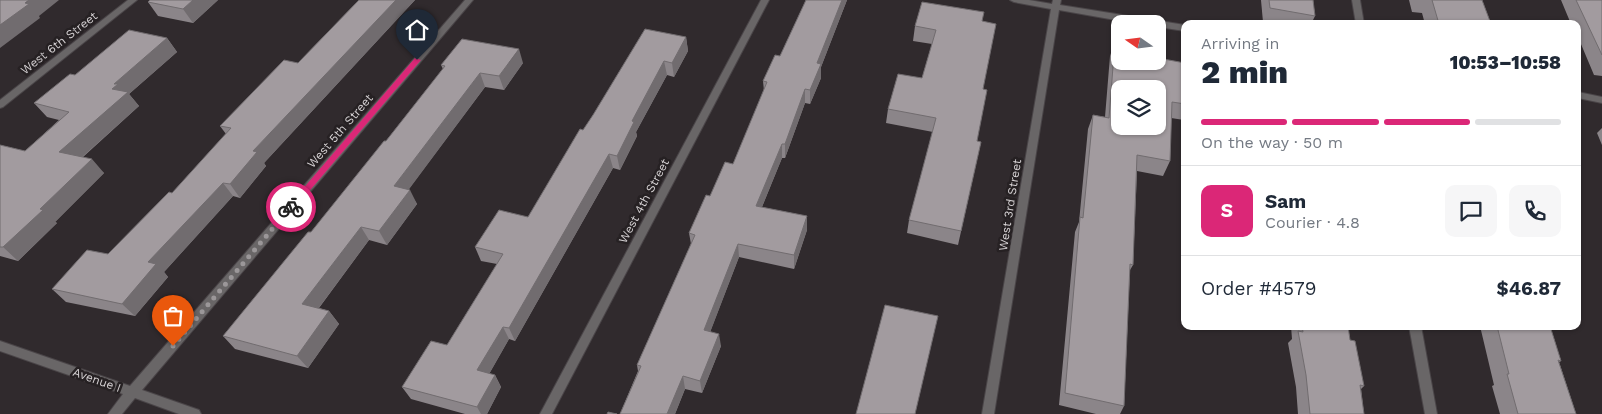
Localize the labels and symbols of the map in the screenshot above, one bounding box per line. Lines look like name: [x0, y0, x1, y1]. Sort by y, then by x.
street label: West 6th Street: [18, 9, 100, 77]
pin: [396, 9, 438, 60]
north arrow: [1111, 15, 1166, 70]
street label: West 5th Street: [304, 91, 376, 171]
street label: West 4th Street: [616, 156, 672, 246]
street label: West 3rd Street: [996, 158, 1024, 252]
courier: [266, 182, 316, 232]
pin: [152, 295, 194, 346]
street label: Avenue I: [71, 365, 123, 395]

